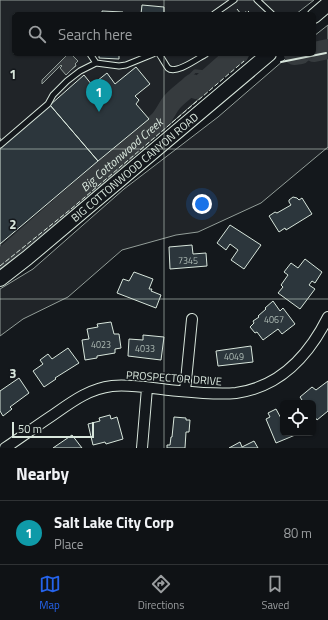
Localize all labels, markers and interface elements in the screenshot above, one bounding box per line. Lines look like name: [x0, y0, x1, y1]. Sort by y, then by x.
search box: [12, 12, 316, 56]
icon: search: [26, 23, 48, 45]
text: Search here: [58, 23, 132, 46]
text: 1: [9, 64, 17, 84]
pin: 1: [86, 79, 112, 112]
street label: BIG COTTONWOOD CANYON ROAD: [68, 109, 202, 226]
water label: Big Cottonwood Creek: [76, 111, 168, 196]
your location: [192, 194, 212, 214]
text: 2: [9, 214, 17, 234]
house number: 7345: [178, 254, 198, 267]
house number: 4067: [264, 313, 284, 326]
house number: 4023: [91, 338, 111, 351]
house number: 4033: [135, 342, 155, 355]
house number: 4049: [224, 350, 244, 363]
text: 3: [9, 363, 17, 383]
street label: PROSPECTOR DRIVE: [126, 367, 222, 389]
map controls: [280, 400, 316, 436]
button: locate: [280, 400, 316, 436]
scale bar: [12, 420, 94, 439]
text: 50 m: [18, 421, 42, 437]
text: Nearby: [16, 461, 69, 487]
text: Salt Lake City Corp: [54, 511, 174, 534]
text: 1: [25, 523, 33, 543]
text: 80 m: [284, 523, 312, 543]
text: Place: [54, 534, 83, 554]
tab: Map: [39, 573, 61, 613]
tab: Directions: [138, 573, 184, 613]
tab: Saved: [261, 573, 289, 613]

